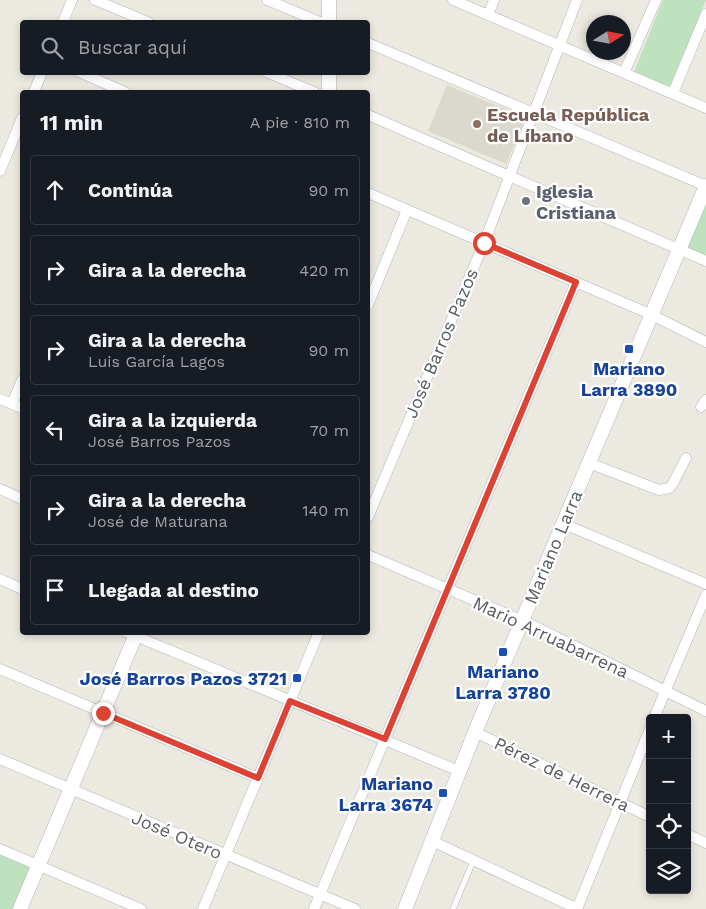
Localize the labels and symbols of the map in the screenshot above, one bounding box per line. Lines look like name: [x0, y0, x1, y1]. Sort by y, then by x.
north arrow: [586, 15, 631, 60]
place label: Escuela República de Líbano: [487, 104, 650, 146]
marker: Escuela República de Líbano: [471, 118, 483, 130]
place label: Iglesia Cristiana: [536, 181, 617, 223]
marker: Iglesia Cristiana: [520, 195, 532, 207]
route start: [473, 232, 496, 255]
street label: José Barros Pazos: [400, 265, 482, 421]
marker: Mariano Larra 3890: [623, 343, 635, 355]
place label: Mariano Larra 3890: [581, 358, 677, 400]
street label: Mariano Larra: [520, 487, 586, 607]
street label: Mario Arruabarrena: [470, 592, 632, 682]
marker: Mariano Larra 3780: [497, 646, 509, 658]
place label: Mariano Larra 3780: [455, 661, 551, 703]
place label: José Barros Pazos 3721: [80, 668, 287, 689]
marker: José Barros Pazos 3721: [291, 672, 303, 684]
route end: [92, 702, 115, 725]
street label: Pérez de Herrera: [491, 732, 633, 816]
place label: Mariano Larra 3674: [339, 773, 433, 815]
marker: Mariano Larra 3674: [437, 787, 449, 799]
street label: José Otero: [129, 807, 225, 863]

